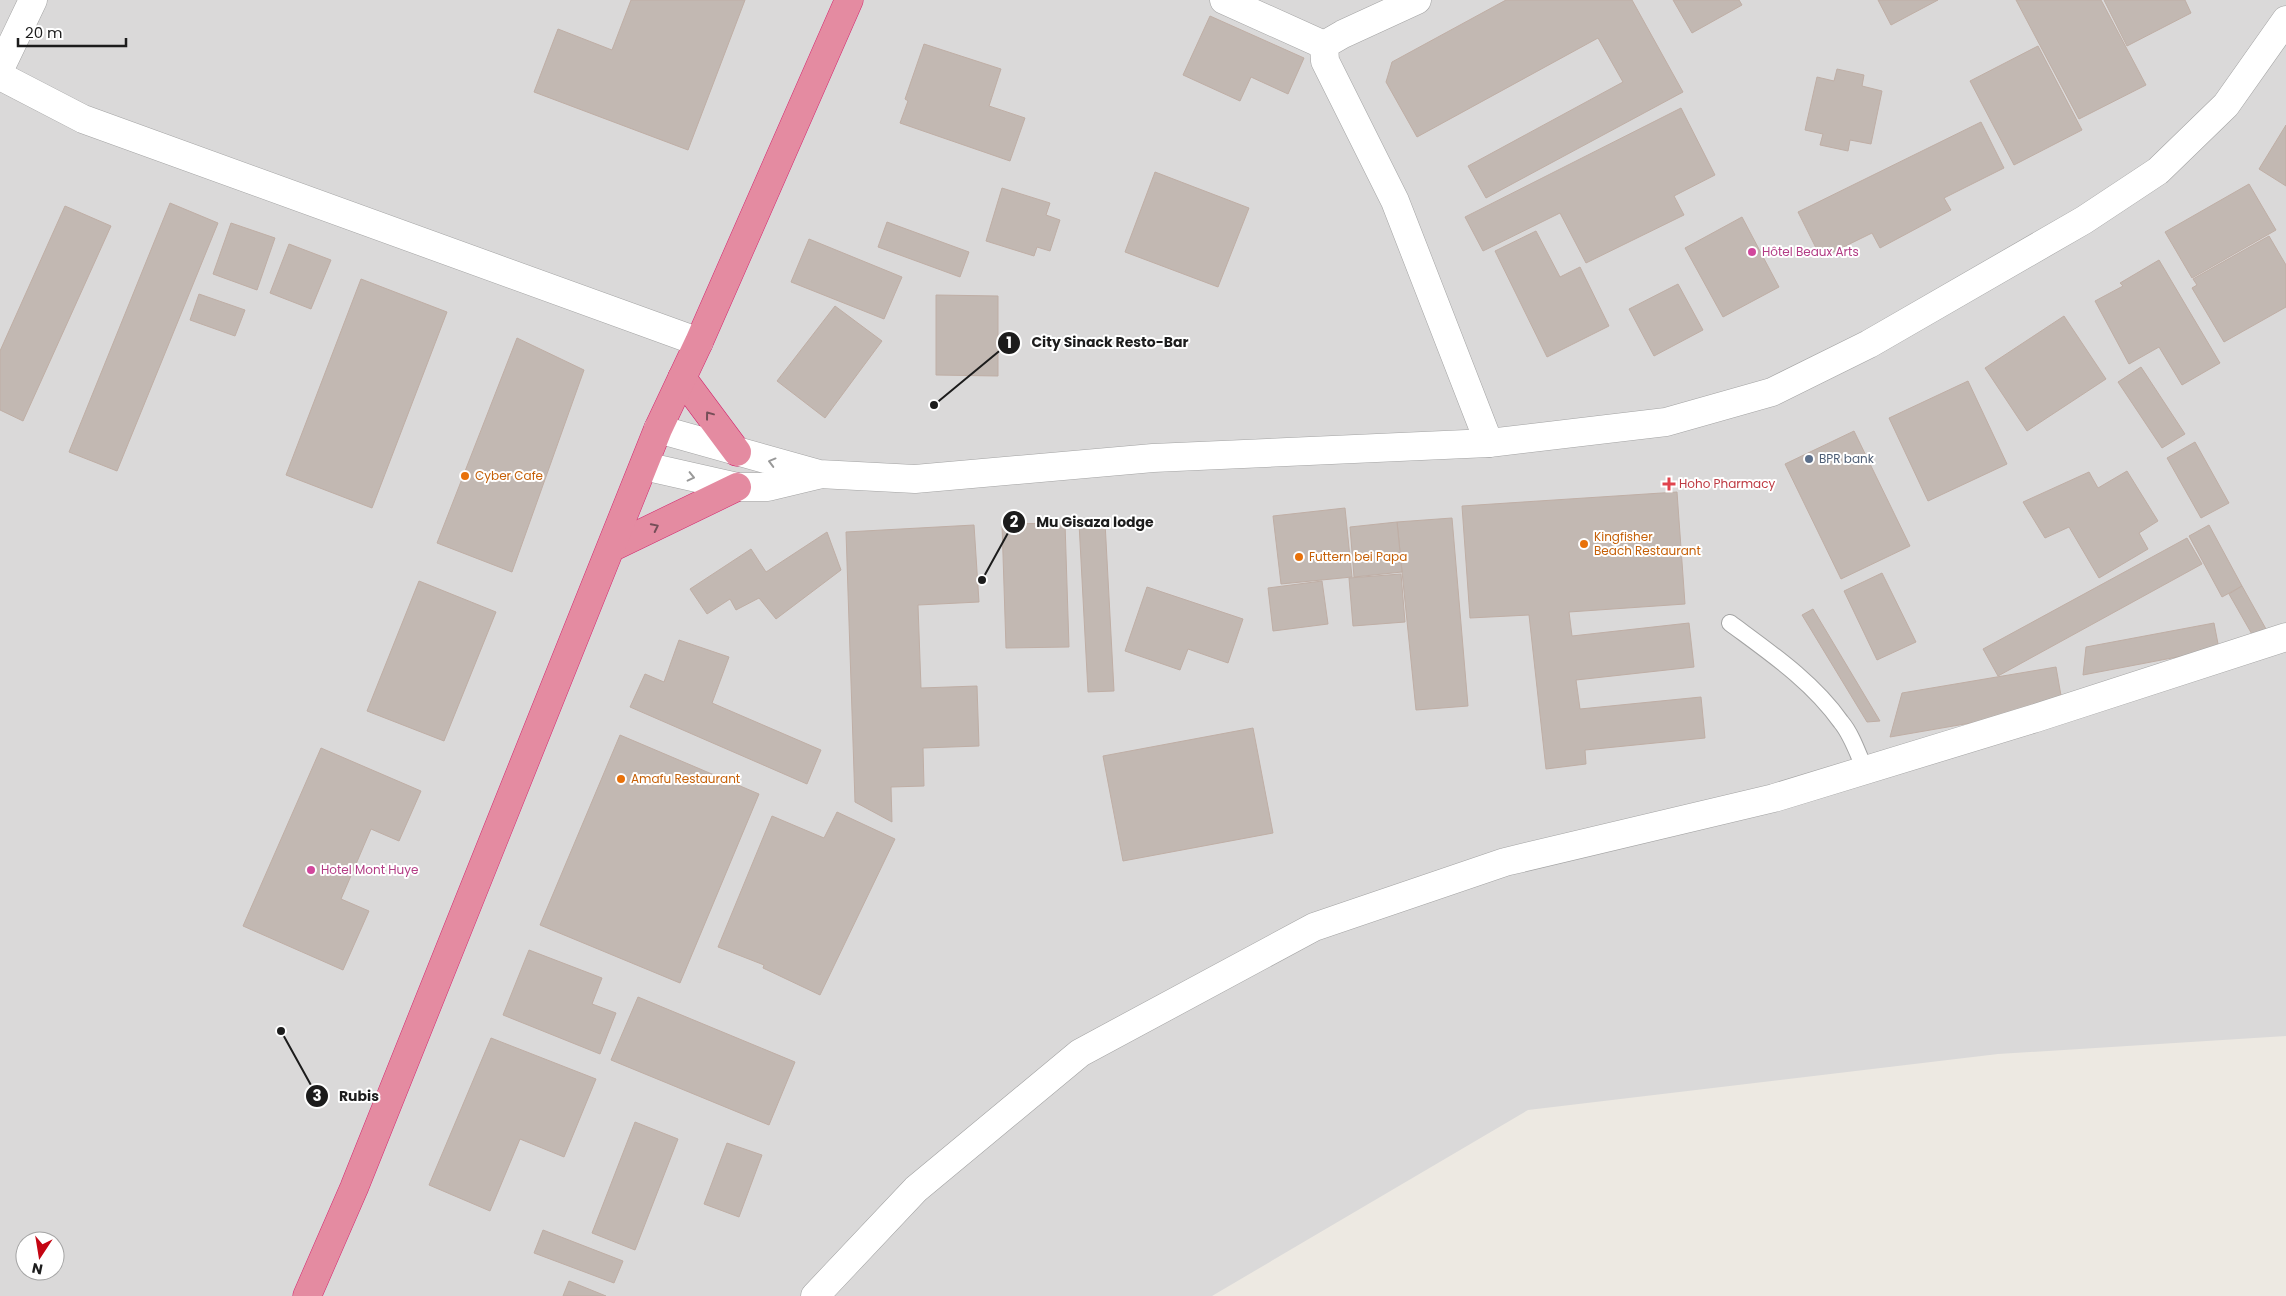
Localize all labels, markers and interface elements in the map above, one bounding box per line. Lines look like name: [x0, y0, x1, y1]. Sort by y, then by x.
scale bar: [18, 15, 125, 47]
text: 20 m: [25, 22, 63, 43]
place label: Hôtel Beaux Arts: [1762, 243, 1859, 260]
marker: Hôtel Beaux Arts: [1746, 246, 1758, 258]
callout: City Sinack Resto-Bar: [997, 328, 1199, 357]
text: 1: [1006, 332, 1012, 353]
text: City Sinack Resto-Bar: [1031, 332, 1189, 352]
one-way arrow: [707, 412, 715, 421]
place label: BPR bank: [1819, 450, 1875, 467]
marker: BPR bank: [1803, 453, 1815, 465]
one-way arrow: [769, 457, 777, 467]
place label: Cyber Cafe: [475, 467, 543, 484]
marker: Cyber Cafe: [459, 470, 471, 482]
one-way arrow: [687, 471, 696, 482]
place label: Hoho Pharmacy: [1679, 475, 1776, 492]
marker: Hoho Pharmacy: [1663, 478, 1675, 490]
callout: Mu Gisaza lodge: [1002, 508, 1164, 537]
text: 2: [1010, 511, 1019, 532]
text: Mu Gisaza lodge: [1036, 512, 1154, 532]
one-way arrow: [650, 523, 659, 533]
place label: Kingfisher Beach Restaurant: [1594, 528, 1701, 559]
marker: Kingfisher Beach Restaurant: [1578, 538, 1590, 550]
place label: Futtern bei Papa: [1309, 548, 1407, 565]
marker: Futtern bei Papa: [1293, 551, 1305, 563]
place label: Amafu Restaurant: [631, 770, 740, 787]
marker: Amafu Restaurant: [615, 773, 627, 785]
place label: Hotel Mont Huye: [321, 861, 418, 878]
marker: Hotel Mont Huye: [305, 864, 317, 876]
callout: Rubis: [304, 1081, 389, 1110]
text: 3: [312, 1085, 322, 1106]
text: Rubis: [339, 1086, 379, 1106]
north arrow: [15, 1231, 65, 1281]
text: N: [30, 1258, 45, 1280]

